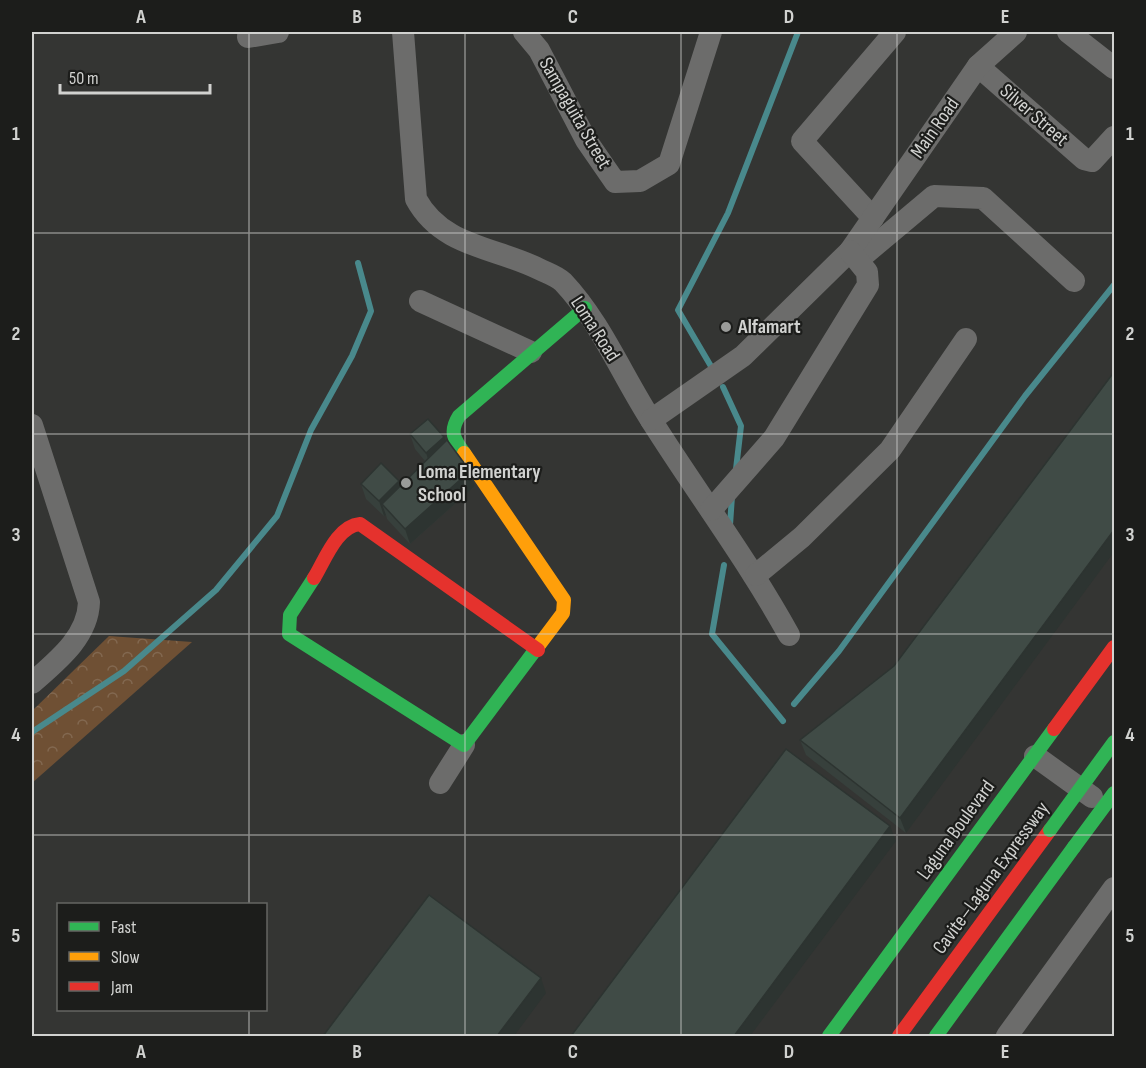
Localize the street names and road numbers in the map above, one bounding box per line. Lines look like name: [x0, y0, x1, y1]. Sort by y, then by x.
street label: Sampaguita Street: [534, 53, 616, 173]
street label: Silver Street: [995, 79, 1073, 151]
street label: Main Road: [906, 93, 964, 163]
street label: Loma Road: [565, 292, 625, 366]
street label: Laguna Boulevard: [912, 776, 1000, 884]
street label: Cavite–Laguna Expressway: [928, 797, 1054, 959]

